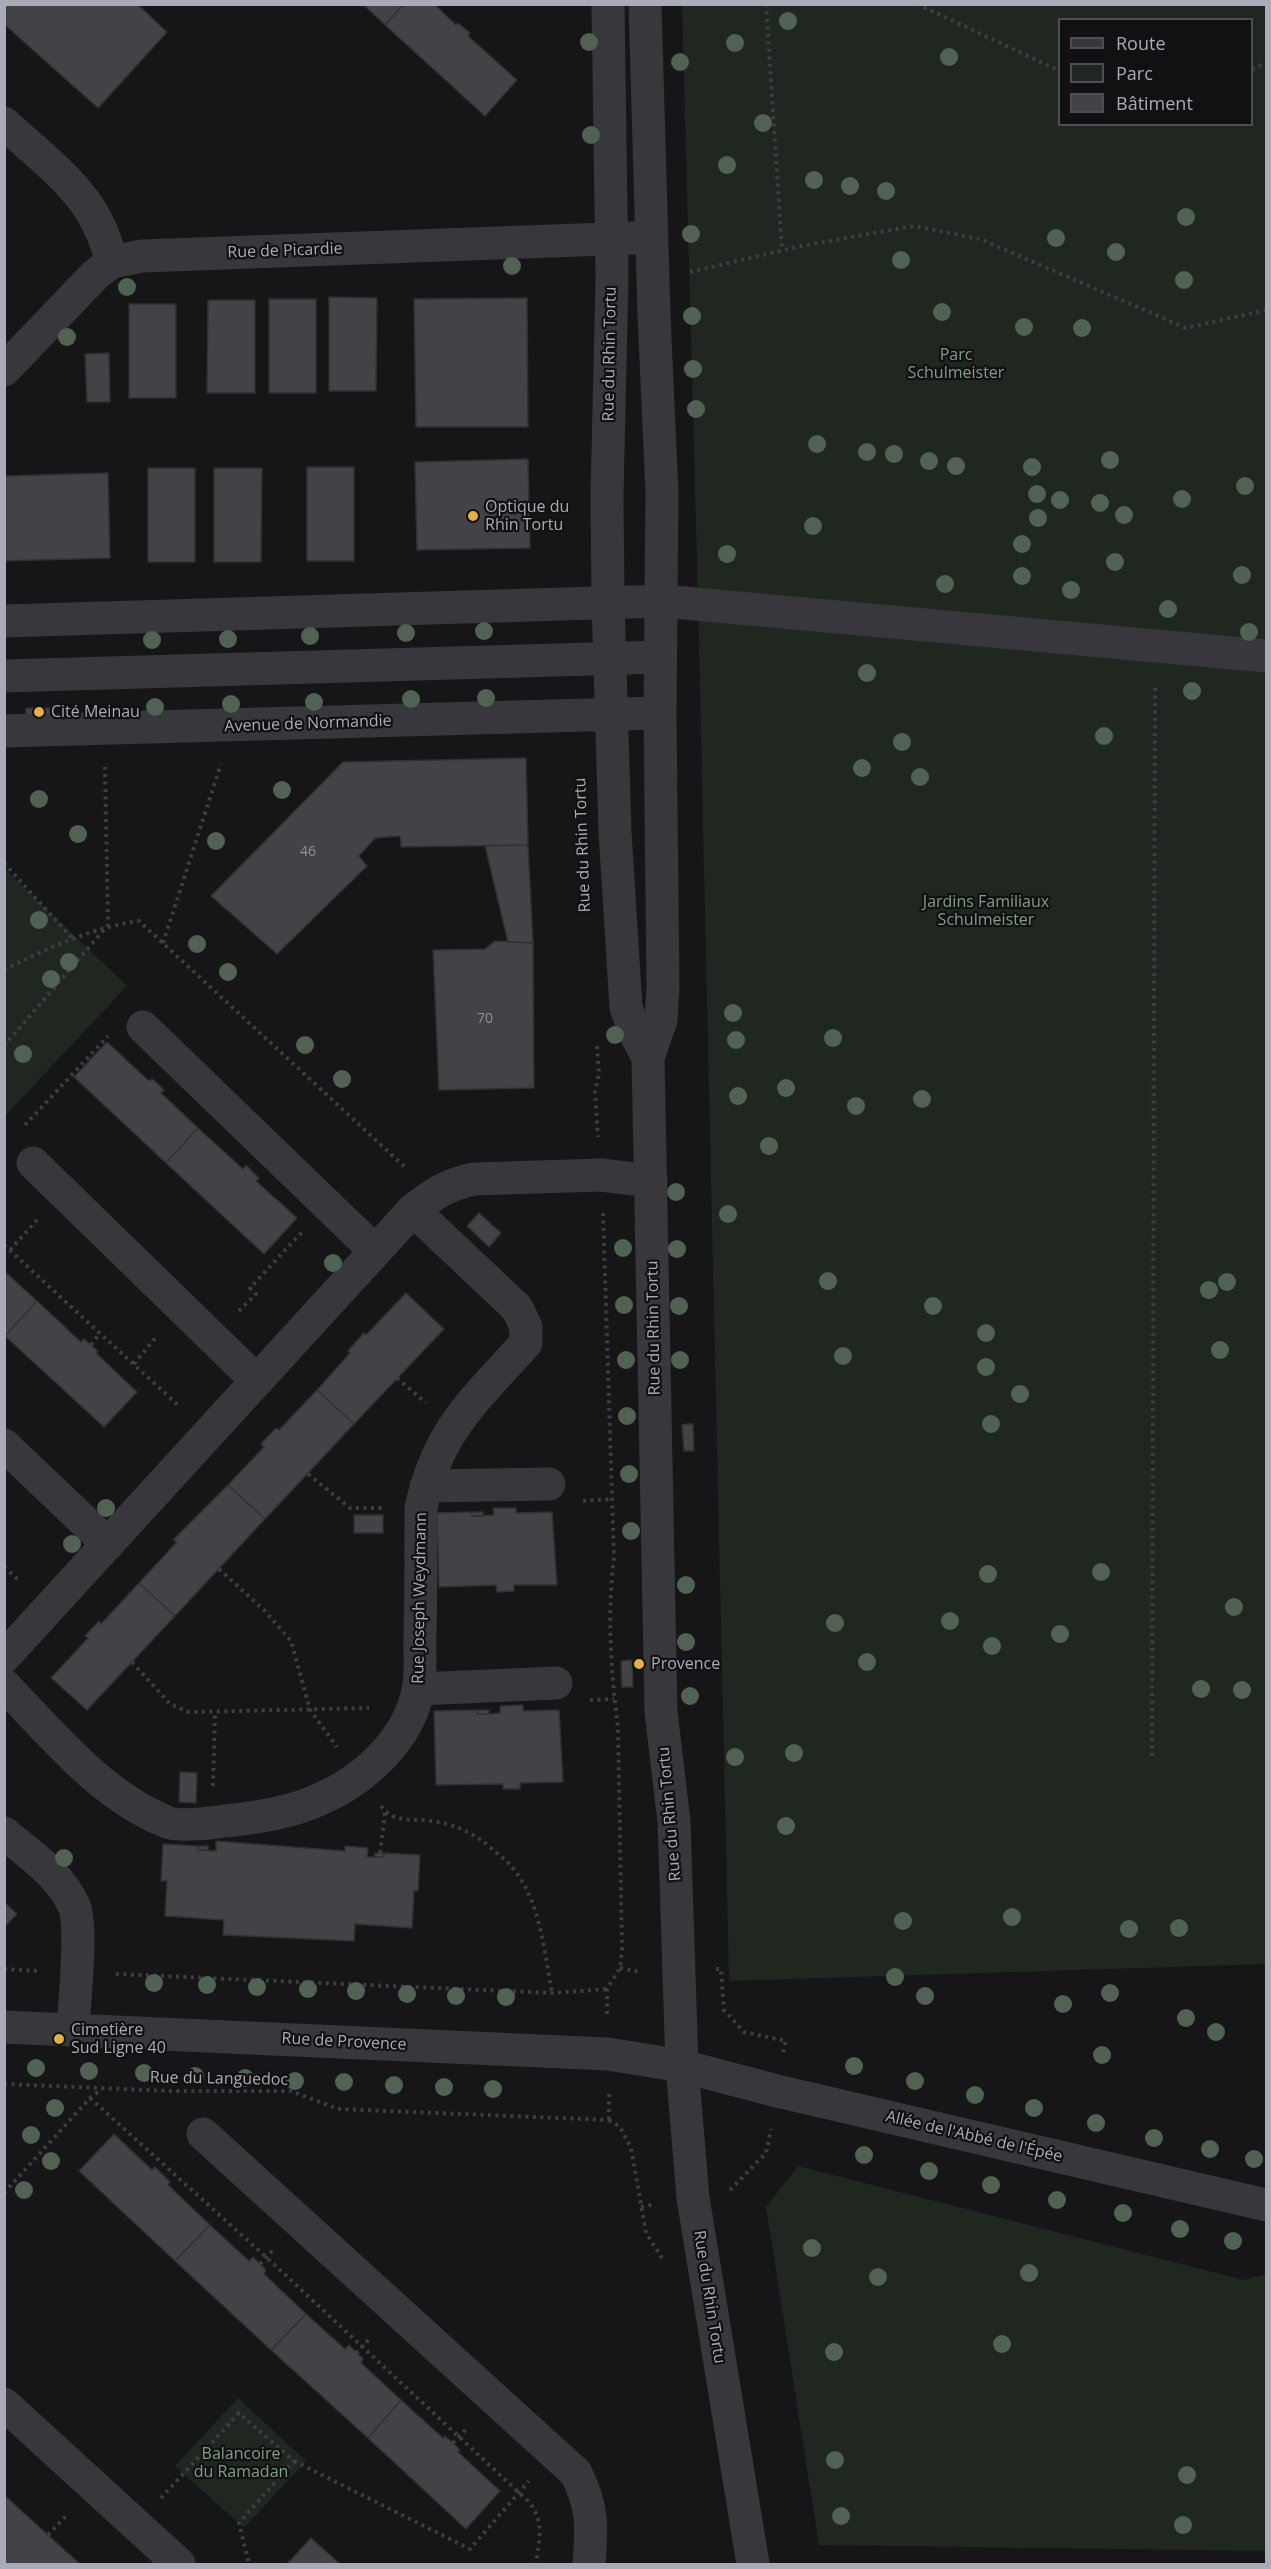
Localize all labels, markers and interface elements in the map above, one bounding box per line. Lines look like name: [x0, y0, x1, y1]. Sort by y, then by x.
legend: [1058, 18, 1253, 126]
text: Route: [1116, 31, 1166, 55]
text: Parc: [1116, 61, 1153, 85]
text: Bâtiment: [1116, 91, 1193, 115]
street label: Rue de Picardie: [227, 239, 343, 263]
street label: Rue du Rhin Tortu: [599, 286, 621, 422]
park label: Parc Schulmeister: [908, 345, 1004, 383]
place label: Optique du Rhin Tortu: [485, 497, 569, 535]
marker: Optique du Rhin Tortu: [466, 509, 480, 523]
place label: Cité Meinau: [51, 702, 140, 722]
marker: Cité Meinau: [32, 705, 46, 719]
street label: Avenue de Normandie: [224, 711, 392, 737]
street label: Rue du Rhin Tortu: [571, 777, 595, 913]
house number: 46: [300, 844, 316, 860]
park label: Jardins Familiaux Schulmeister: [923, 892, 1049, 930]
house number: 70: [477, 1011, 493, 1027]
street label: Rue du Rhin Tortu: [643, 1260, 665, 1396]
street label: Rue Joseph Weydmann: [409, 1512, 431, 1684]
place label: Provence: [651, 1654, 720, 1674]
marker: Provence: [632, 1657, 646, 1671]
street label: Rue du Rhin Tortu: [655, 1746, 685, 1882]
place label: Cimetière Sud Ligne 40: [71, 2020, 166, 2058]
street label: Rue de Provence: [281, 2029, 407, 2055]
marker: Cimetière Sud Ligne 40: [52, 2032, 66, 2046]
street label: Rue du Languedoc: [150, 2068, 288, 2090]
street label: Allée de l'Abbé de l'Épée: [884, 2107, 1064, 2167]
street label: Rue du Rhin Tortu: [689, 2229, 729, 2365]
park label: Balancoire du Ramadan: [194, 2444, 288, 2482]

